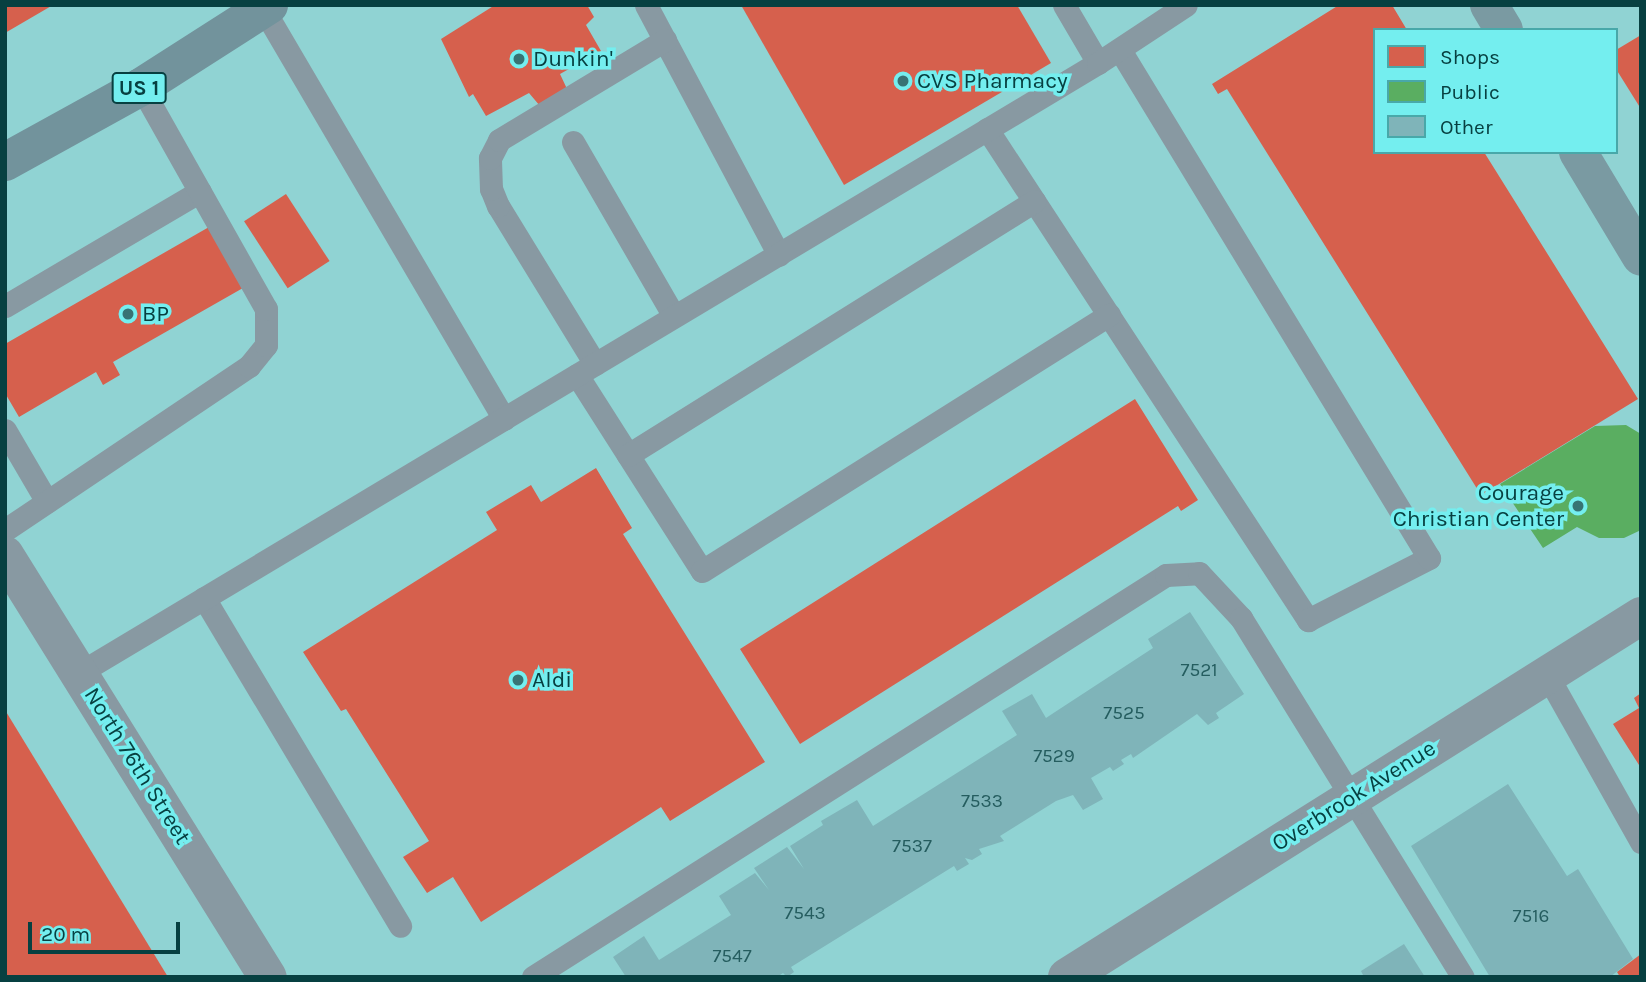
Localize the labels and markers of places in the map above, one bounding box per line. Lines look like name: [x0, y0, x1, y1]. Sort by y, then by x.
place label: Dunkin': [533, 45, 613, 73]
marker: Dunkin': [511, 51, 527, 67]
place label: CVS Pharmacy: [917, 67, 1068, 95]
marker: CVS Pharmacy: [895, 73, 911, 89]
place label: BP: [142, 300, 169, 328]
marker: BP: [120, 306, 136, 322]
place label: Courage Christian Center: [1393, 479, 1564, 533]
marker: Courage Christian Center: [1570, 498, 1586, 514]
place label: Aldi: [532, 666, 572, 694]
marker: Aldi: [510, 672, 526, 688]

